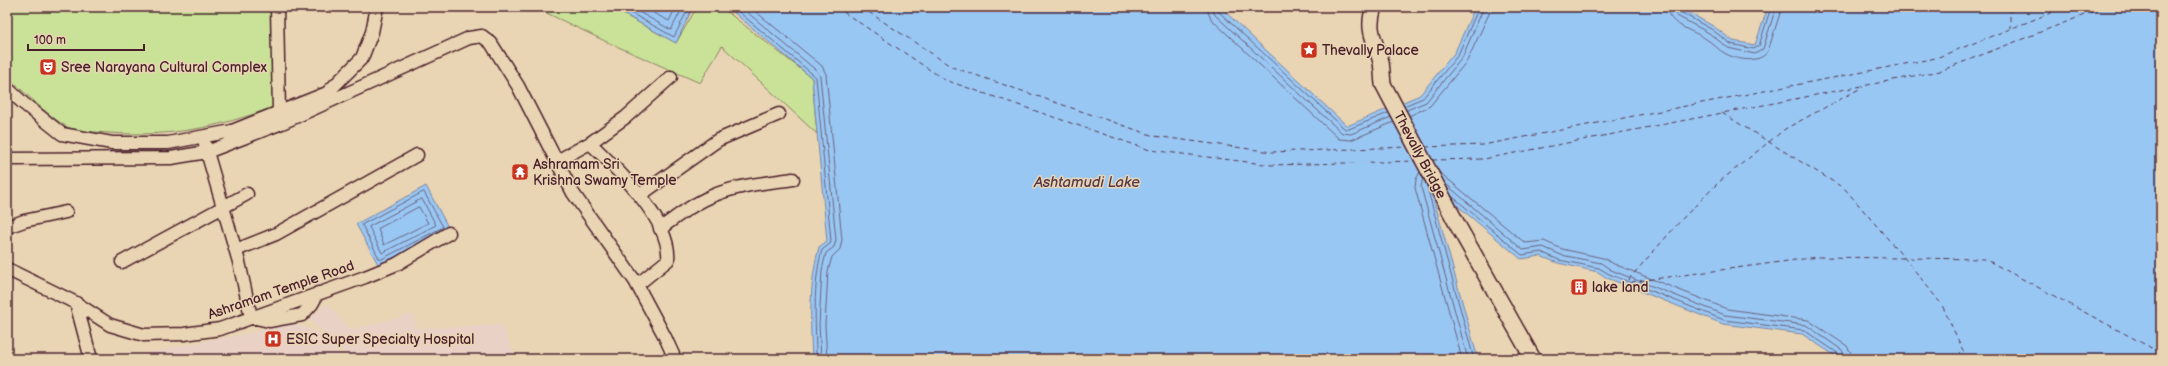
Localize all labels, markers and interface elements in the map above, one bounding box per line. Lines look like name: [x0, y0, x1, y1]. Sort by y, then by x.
scale bar: [28, 26, 144, 52]
text: 100 m: [34, 33, 66, 48]
place icon: Thevally Palace: [1299, 40, 1319, 60]
place label: Thevally Palace: [1322, 42, 1419, 59]
theatre icon: Sree Narayana Cultural Complex: [38, 57, 58, 77]
place label: Sree Narayana Cultural Complex: [61, 59, 267, 76]
street label: Thevally Bridge: [1390, 108, 1450, 202]
place label: Ashramam Sri Krishna Swamy Temple: [533, 156, 677, 189]
temple icon: Ashramam Sri Krishna Swamy Temple: [510, 162, 530, 182]
water label: Ashtamudi Lake: [1033, 173, 1140, 192]
street label: Ashramam Temple Road: [206, 257, 356, 323]
building icon: lake land: [1569, 277, 1589, 297]
place label: lake land: [1592, 279, 1649, 296]
hospital icon: ESIC Super Specialty Hospital: [263, 329, 283, 349]
place label: ESIC Super Specialty Hospital: [286, 331, 474, 348]

